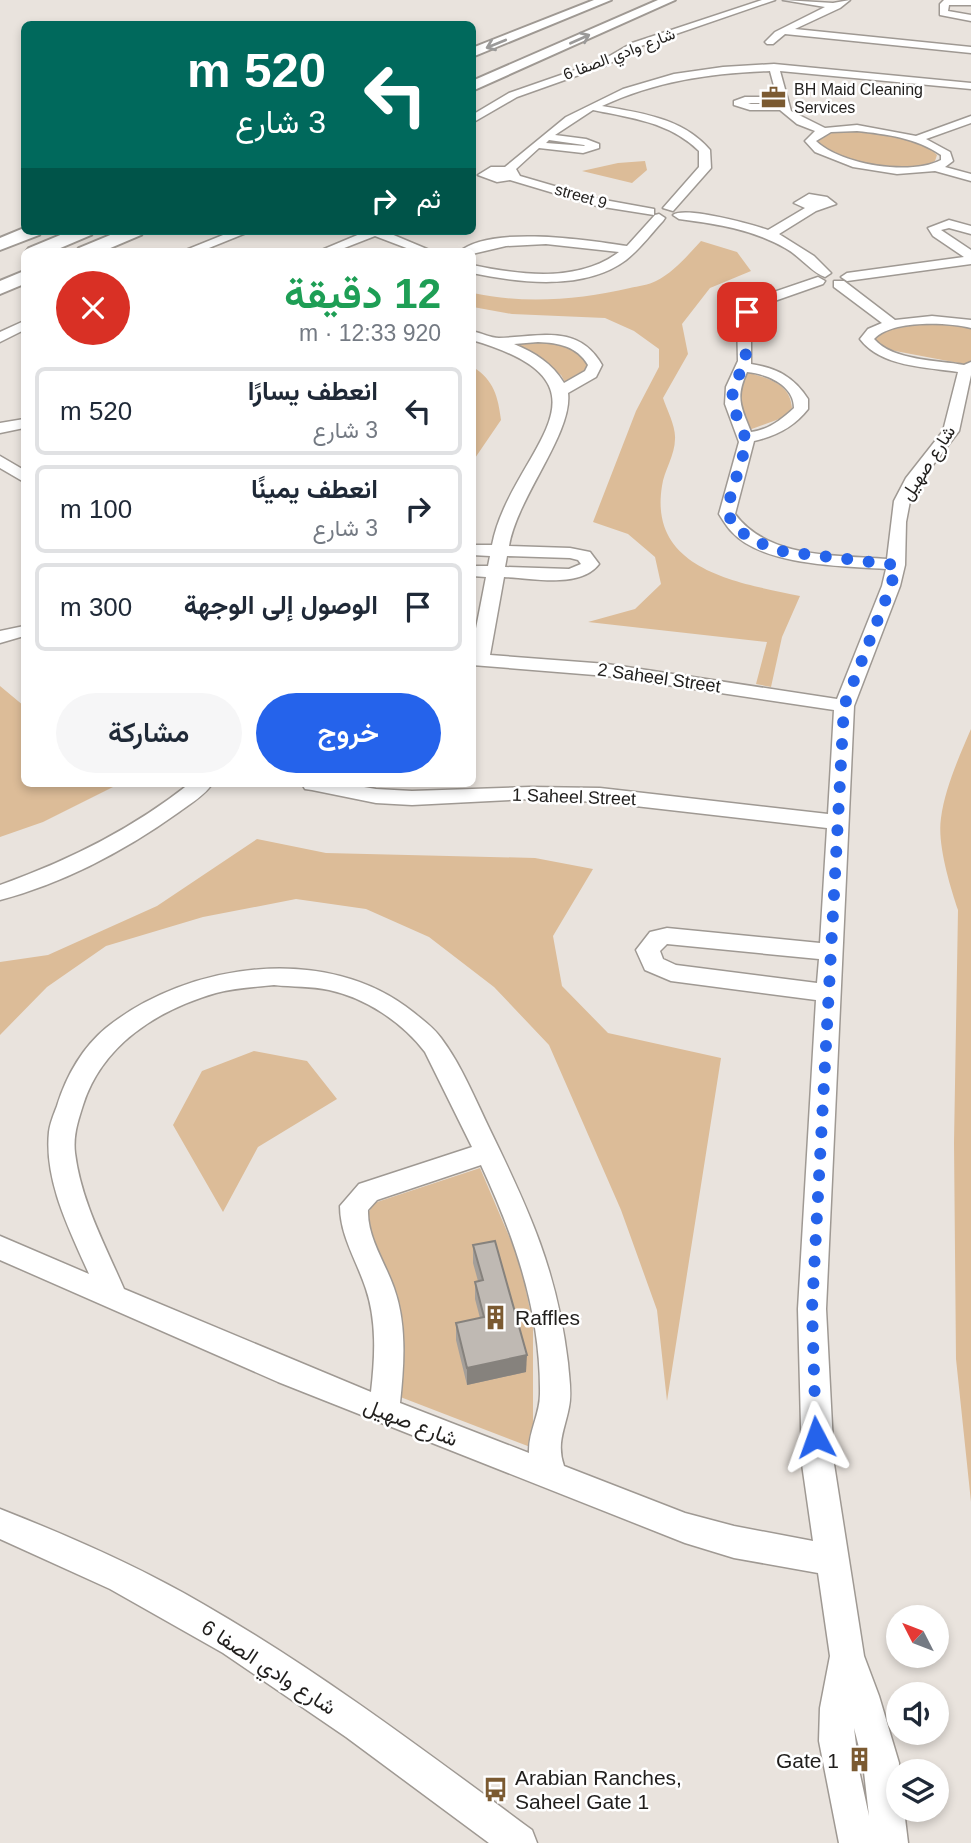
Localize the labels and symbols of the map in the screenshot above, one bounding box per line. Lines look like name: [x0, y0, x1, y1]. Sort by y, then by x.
street label: شارع وادي الصفا 6: [561, 25, 679, 88]
one-way arrow: [568, 32, 590, 45]
one-way arrow: [486, 38, 508, 51]
place label: BH Maid Cleaning Services: [794, 81, 923, 116]
office icon: BH Maid Cleaning Services: [760, 84, 788, 112]
street label: street 9: [553, 180, 609, 212]
pin: [717, 282, 777, 342]
street label: شارع صهيل: [897, 422, 961, 505]
street label: 2 Saheel Street: [596, 659, 722, 697]
street label: 1 Saheel Street: [512, 785, 636, 809]
building icon: Raffles: [481, 1303, 509, 1331]
place label: Raffles: [515, 1306, 580, 1329]
street label: شارع صهيل: [360, 1394, 461, 1453]
position arrow: [779, 1400, 853, 1474]
north arrow: [886, 1605, 948, 1668]
street label: شارع وادي الصفا 6: [194, 1615, 340, 1724]
building icon: Gate 1: [845, 1746, 873, 1774]
place label: Gate 1: [776, 1749, 839, 1772]
place label: Arabian Ranches, Saheel Gate 1: [515, 1766, 682, 1813]
bus stop icon: Arabian Ranches, Saheel Gate 1: [481, 1775, 509, 1803]

